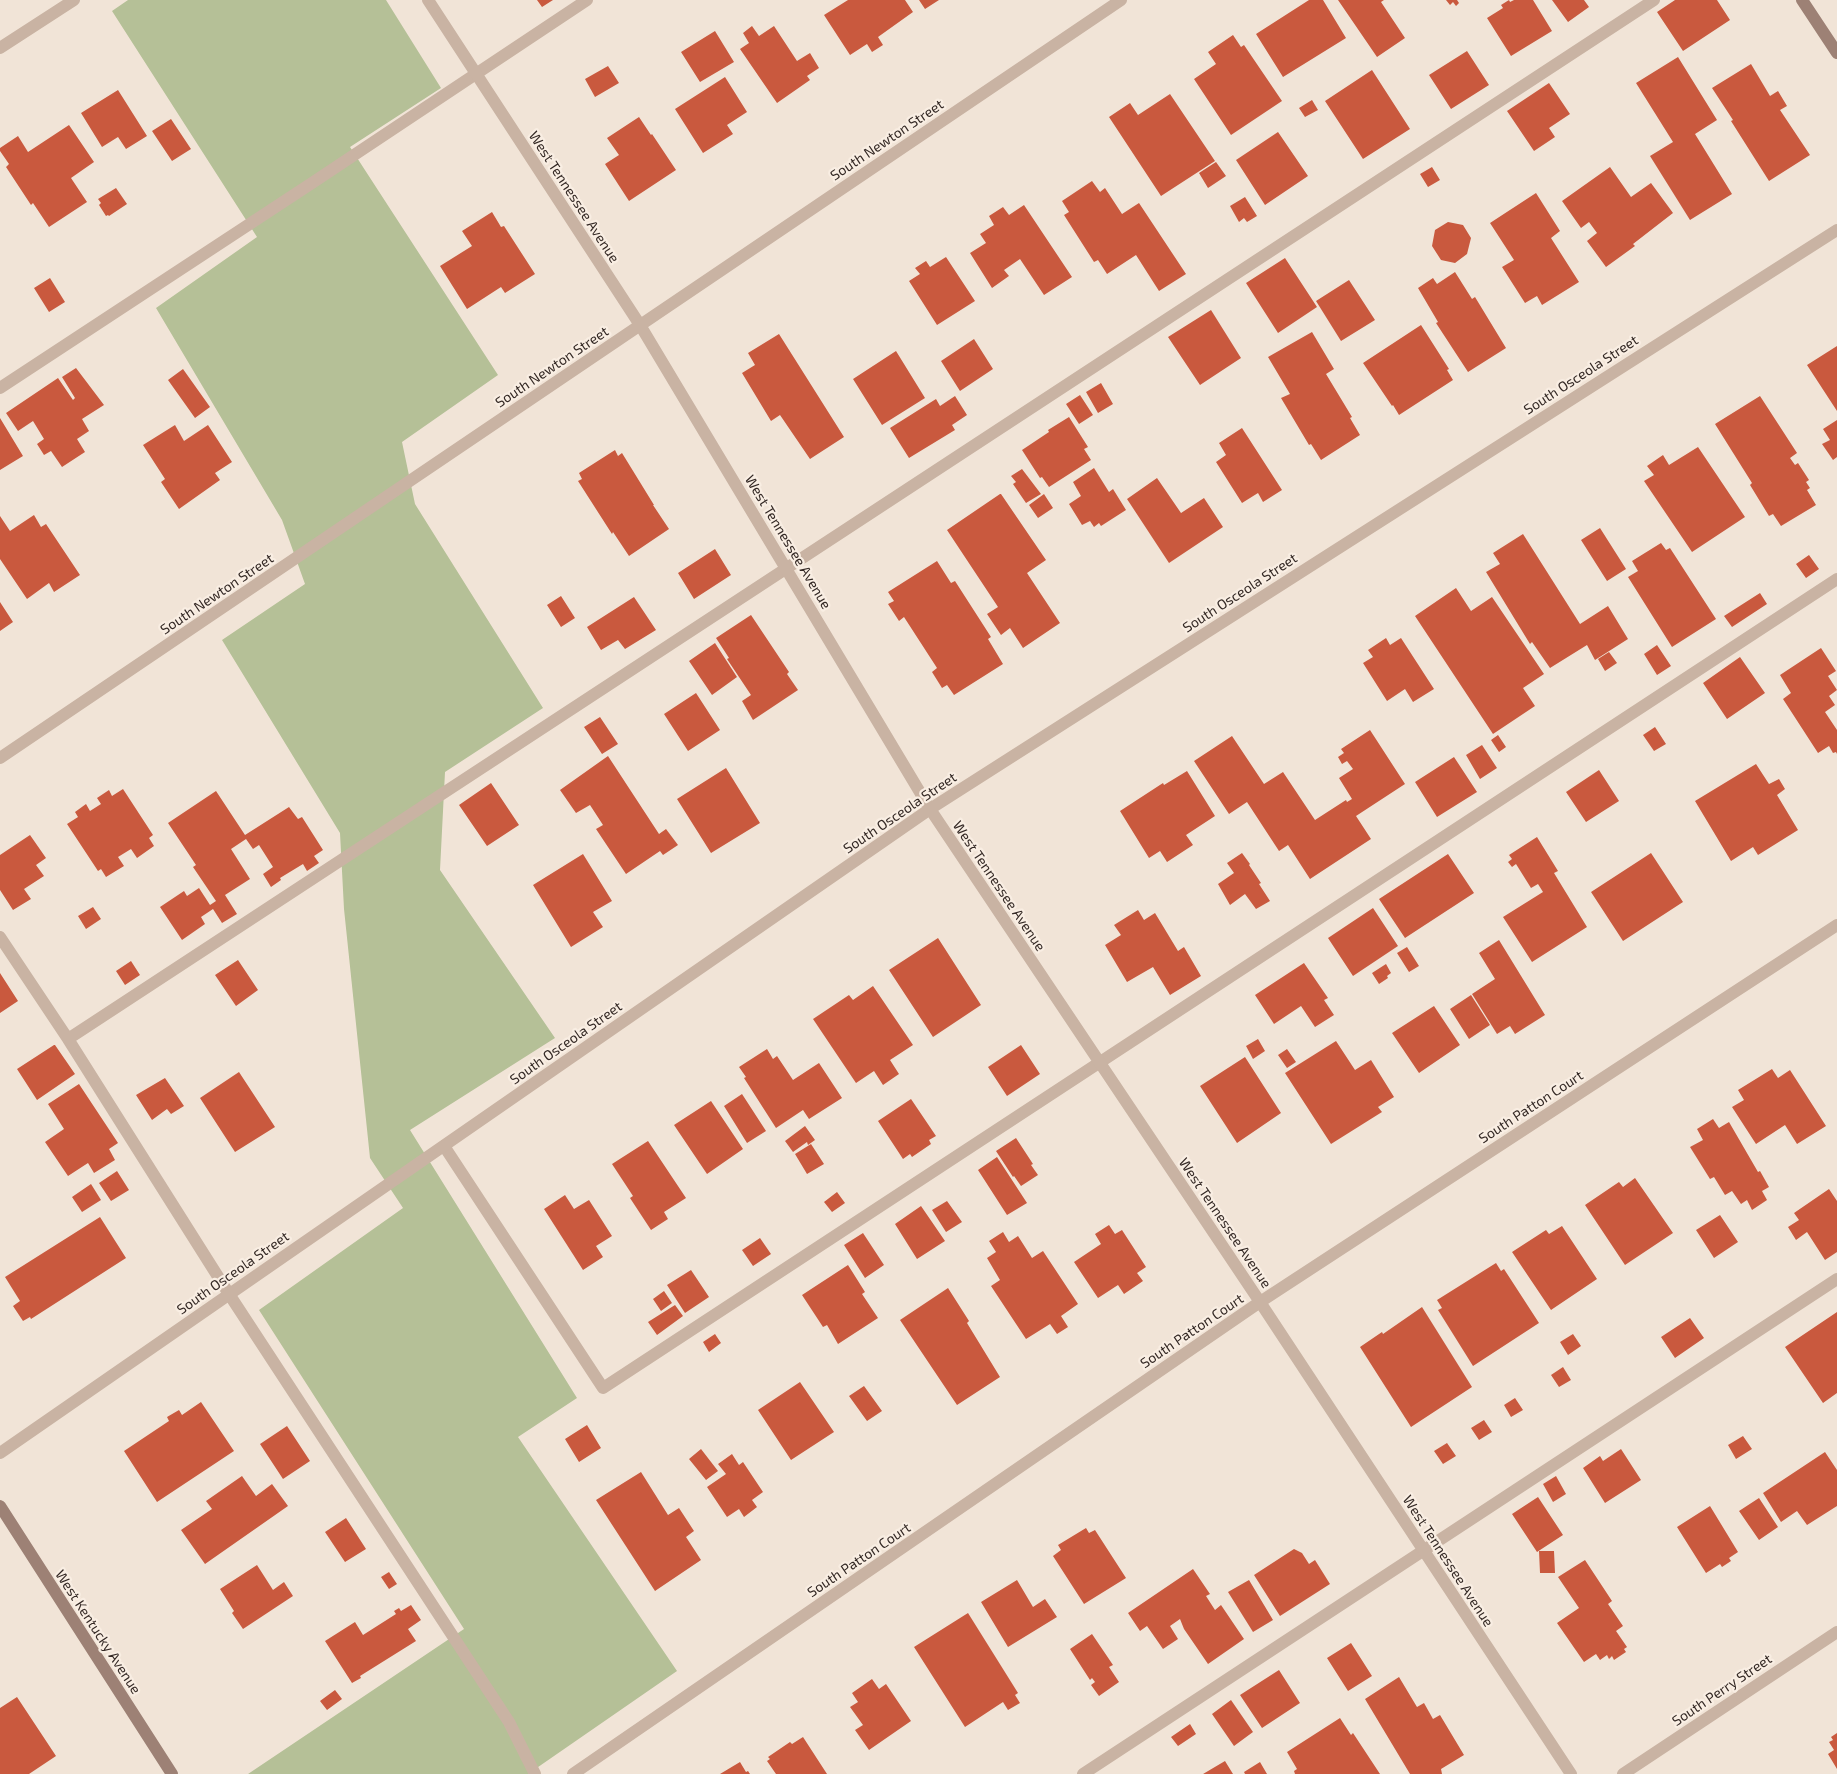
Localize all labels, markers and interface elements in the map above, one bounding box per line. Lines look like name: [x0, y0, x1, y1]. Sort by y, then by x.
street label: South Newton Street: [827, 96, 947, 184]
street label: West Tennessee Avenue: [525, 128, 623, 266]
street label: South Newton Street: [492, 323, 612, 411]
street label: South Osceola Street: [1521, 332, 1641, 418]
street label: West Tennessee Avenue: [741, 472, 835, 612]
street label: South Newton Street: [157, 550, 277, 638]
street label: South Osceola Street: [1180, 550, 1300, 636]
street label: South Osceola Street: [840, 769, 960, 857]
street label: West Tennessee Avenue: [949, 818, 1049, 954]
street label: South Osceola Street: [507, 998, 625, 1088]
street label: South Patton Court: [1476, 1067, 1586, 1147]
street label: West Tennessee Avenue: [1175, 1155, 1275, 1291]
street label: South Osceola Street: [174, 1228, 292, 1318]
street label: South Patton Court: [1137, 1290, 1247, 1372]
street label: West Tennessee Avenue: [1399, 1492, 1497, 1630]
street label: South Patton Court: [804, 1519, 914, 1601]
street label: West Kentucky Avenue: [52, 1567, 144, 1697]
street label: South Perry Street: [1669, 1650, 1775, 1730]

